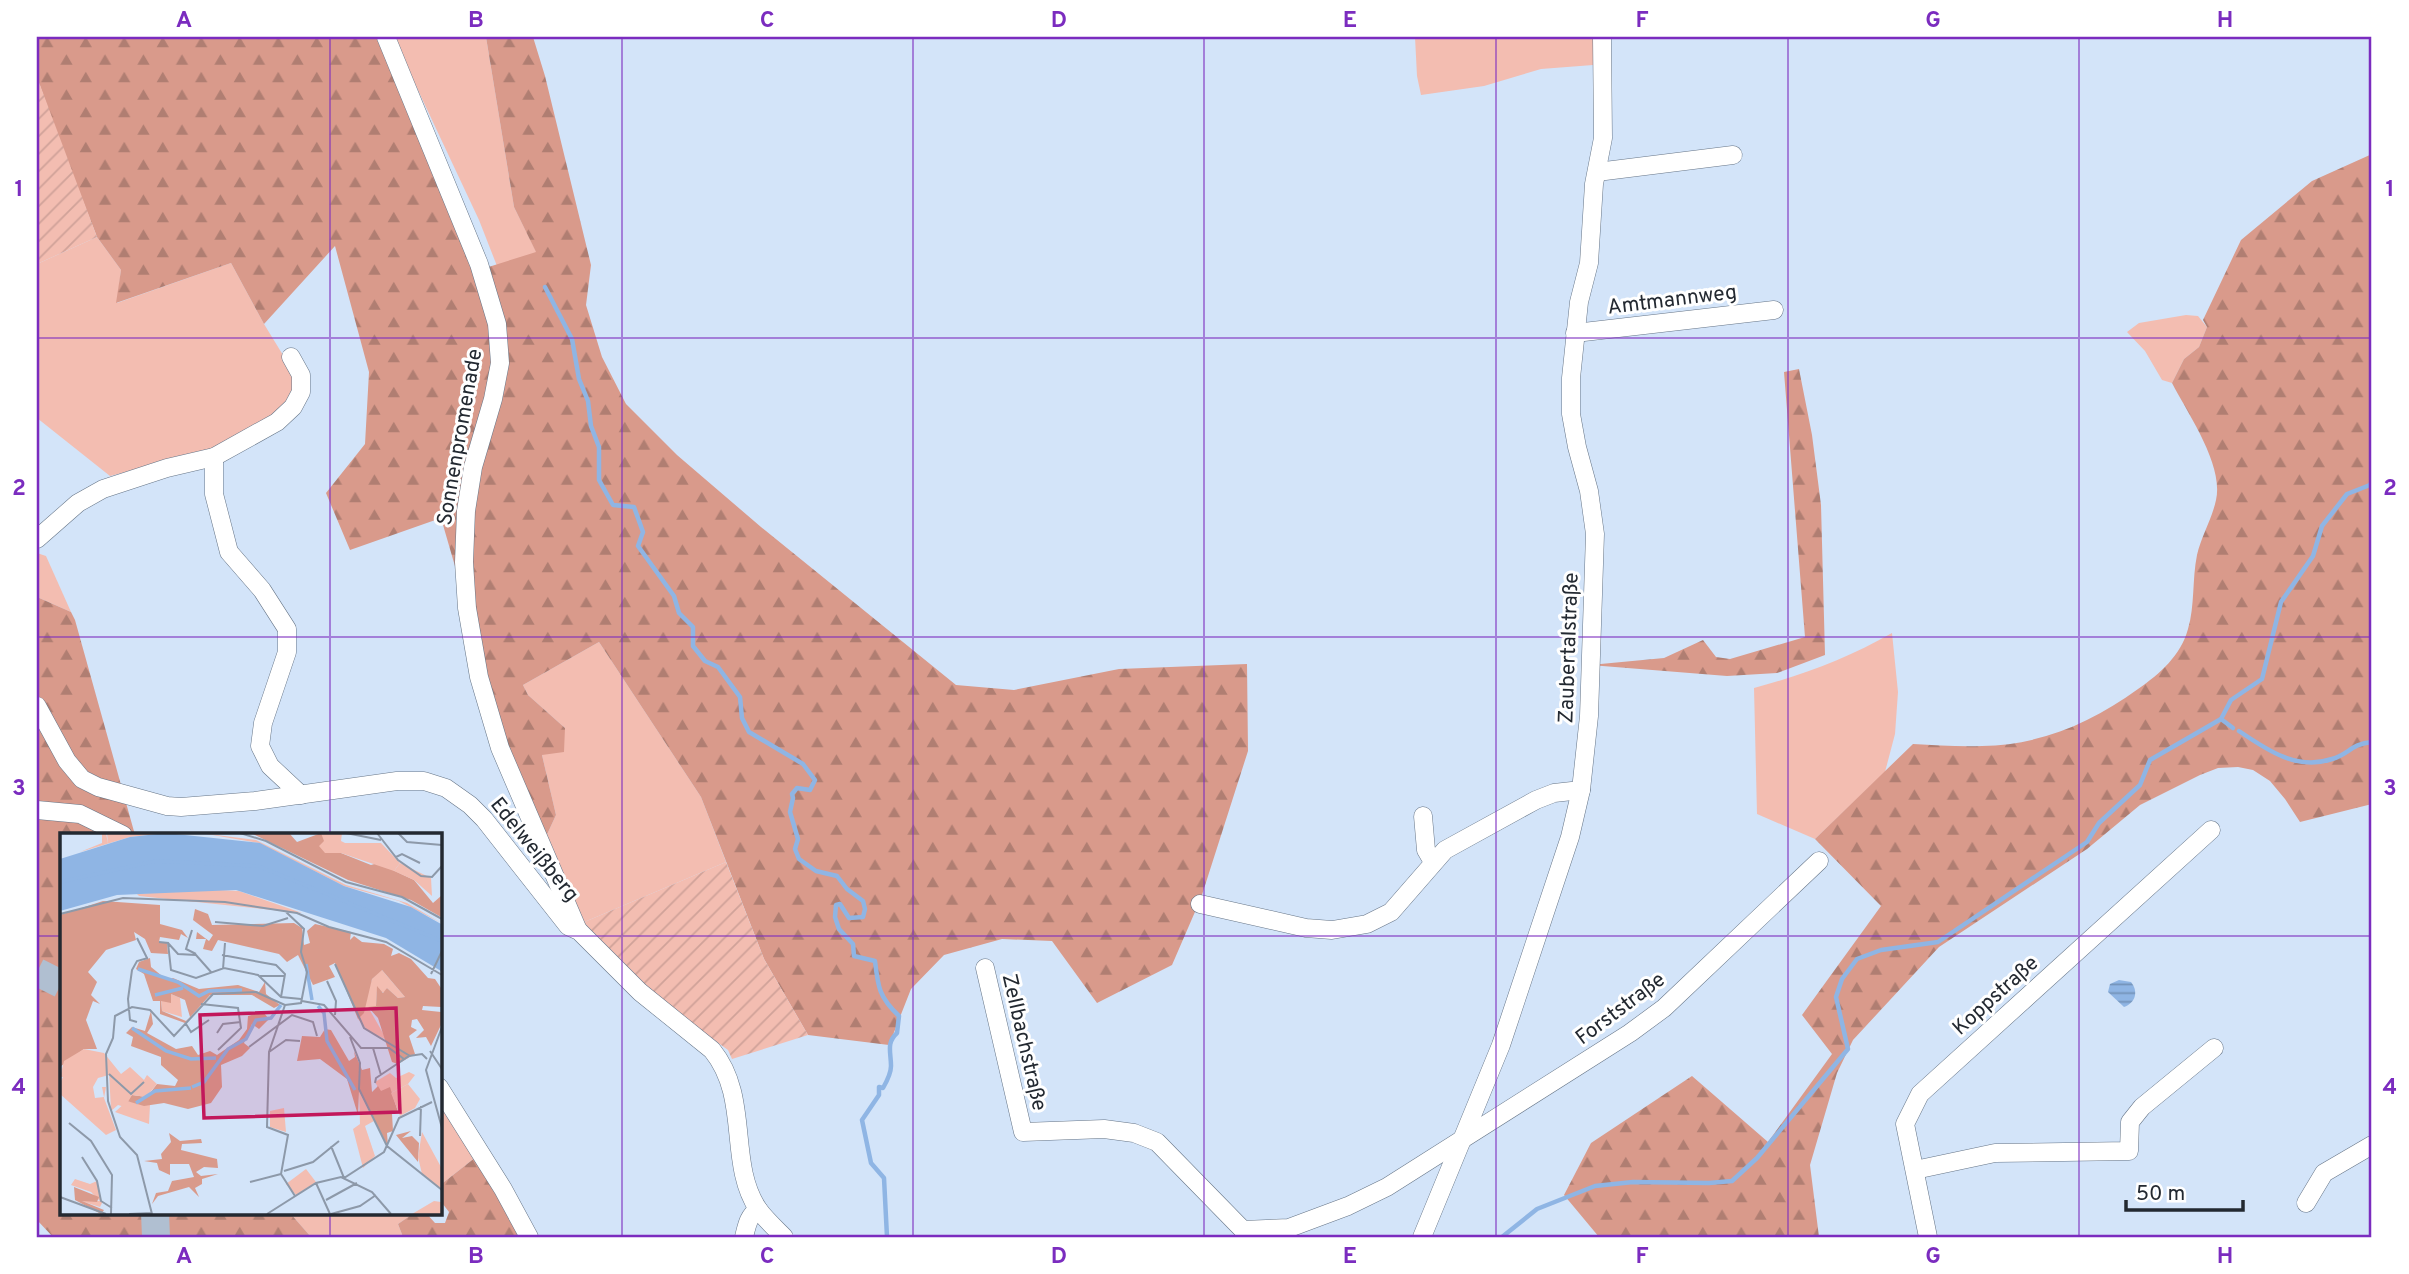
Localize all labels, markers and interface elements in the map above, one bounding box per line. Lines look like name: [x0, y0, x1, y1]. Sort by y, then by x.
text: A: [176, 7, 192, 36]
text: B: [468, 7, 484, 36]
text: C: [760, 7, 774, 36]
text: D: [1051, 7, 1067, 36]
text: E: [1343, 7, 1357, 36]
text: F: [1635, 7, 1649, 36]
text: G: [1925, 7, 1941, 36]
text: H: [2217, 7, 2233, 36]
text: 1: [14, 176, 24, 205]
text: 1: [2385, 176, 2395, 205]
street label: Amtmannweg: [1606, 279, 1738, 322]
street label: Sonnenpromenade: [432, 347, 489, 528]
text: 2: [12, 475, 26, 504]
text: 2: [2383, 475, 2397, 504]
street label: Zaubertalstraße: [1553, 572, 1586, 724]
text: 3: [12, 775, 26, 804]
text: 3: [2383, 775, 2397, 804]
street label: Edelweißberg: [483, 792, 584, 908]
inset map: [60, 833, 441, 1214]
street label: Koppstraße: [1947, 950, 2045, 1042]
street label: Forststraße: [1571, 967, 1671, 1052]
street label: Zellbachstraße: [995, 971, 1052, 1113]
text: 4: [12, 1074, 26, 1103]
text: 4: [2383, 1074, 2397, 1103]
scale bar: [2126, 1169, 2243, 1213]
text: 50 m: [2136, 1181, 2185, 1208]
text: A: [176, 1243, 192, 1272]
text: B: [468, 1243, 484, 1272]
text: C: [760, 1243, 774, 1272]
text: D: [1051, 1243, 1067, 1272]
text: E: [1343, 1243, 1357, 1272]
text: F: [1635, 1243, 1649, 1272]
text: G: [1925, 1243, 1941, 1272]
text: H: [2217, 1243, 2233, 1272]

